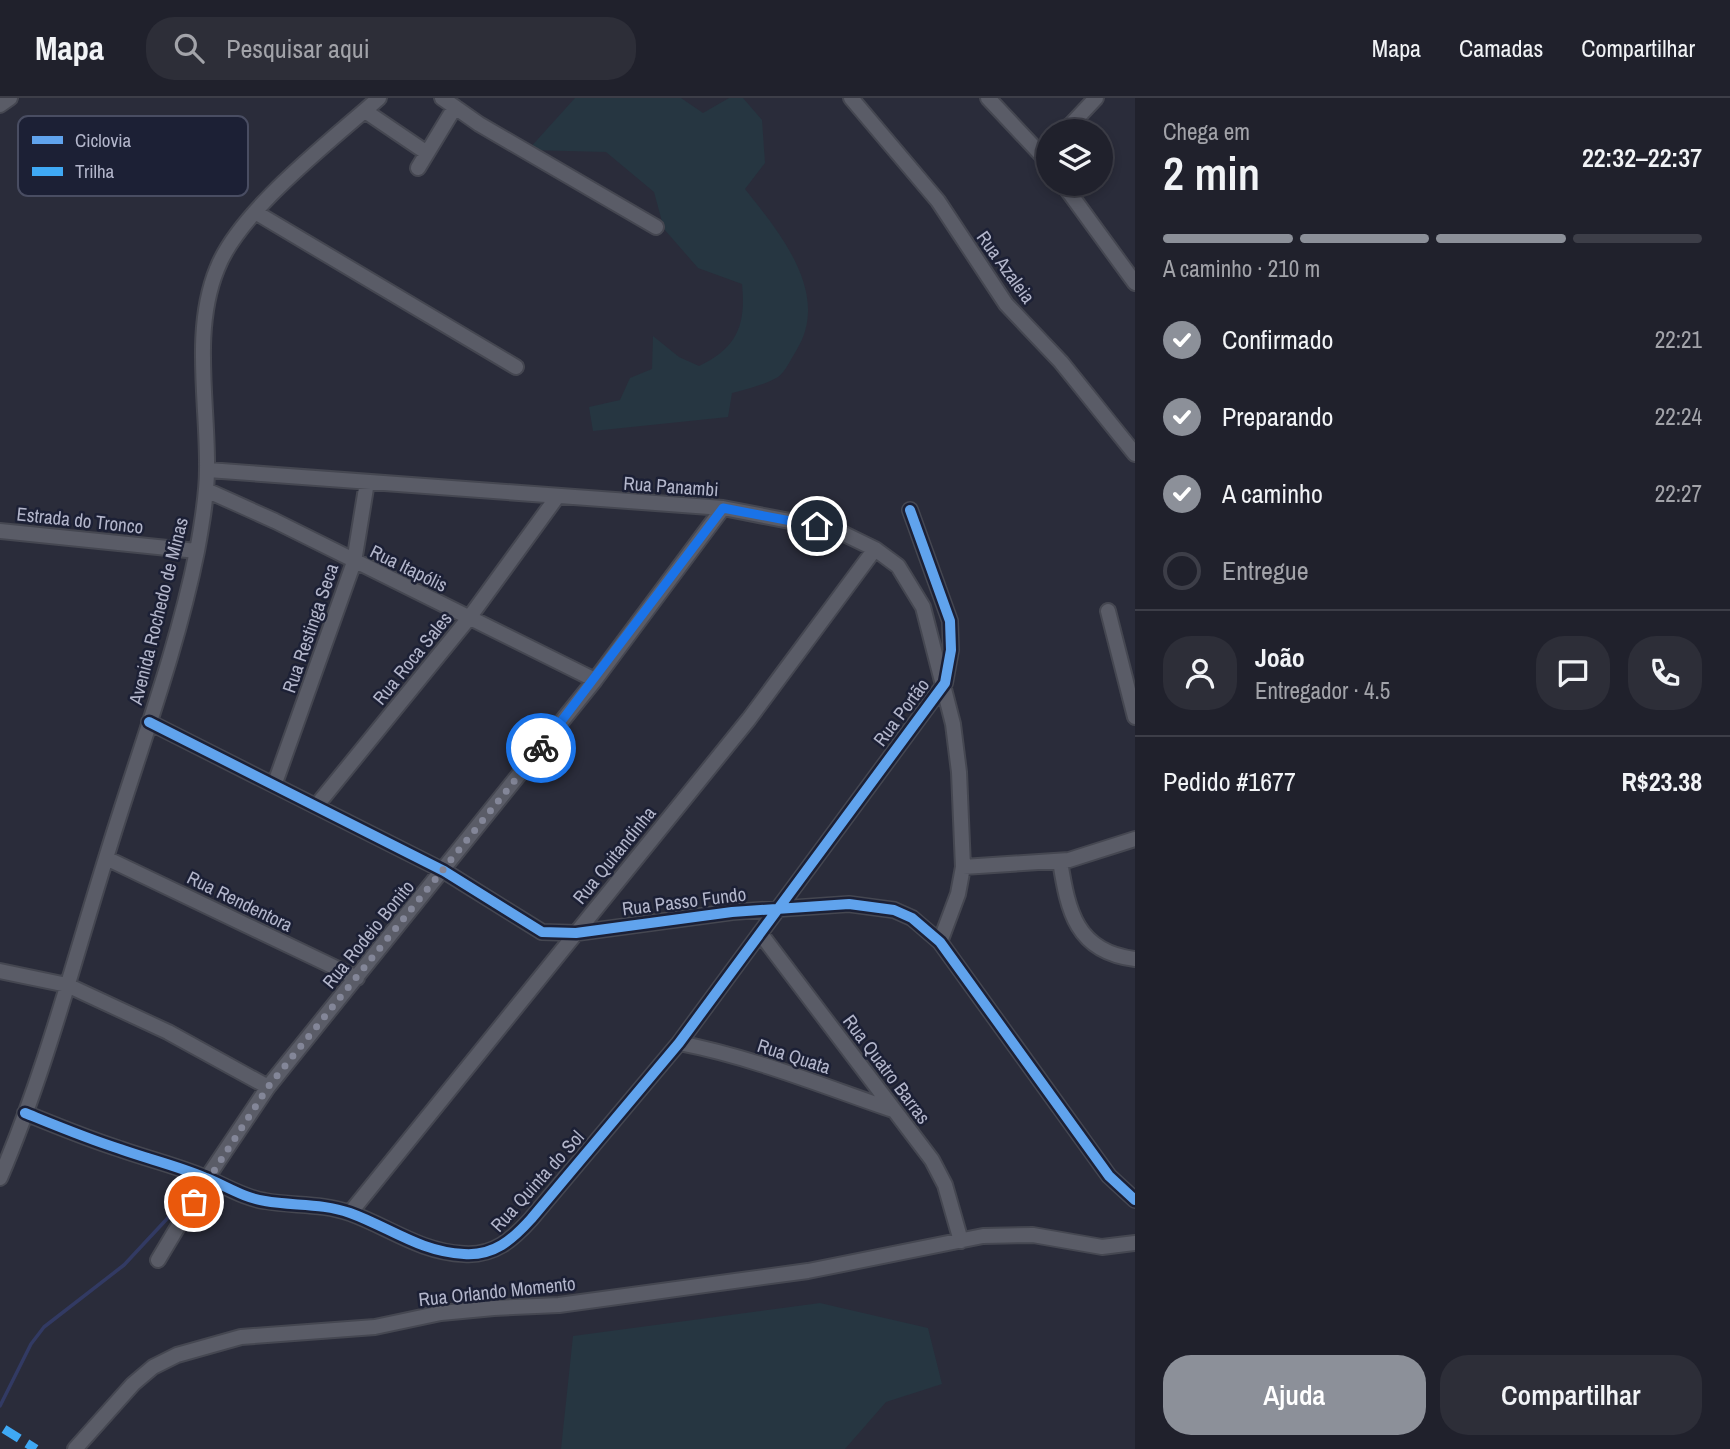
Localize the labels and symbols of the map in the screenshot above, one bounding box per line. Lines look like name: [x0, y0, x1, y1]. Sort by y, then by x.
legend: [18, 116, 248, 196]
text: Ciclovia: [75, 127, 132, 153]
text: Trilha: [75, 158, 115, 184]
street label: Rua Azaleia: [971, 225, 1041, 309]
street label: Rua Panambi: [623, 470, 719, 502]
pin: [787, 496, 847, 556]
street label: Estrada do Tronco: [15, 500, 145, 540]
street label: Avenida Rochedo de Minas: [122, 514, 194, 708]
street label: Rua Itapólis: [366, 538, 452, 598]
street label: Rua Restinga Seca: [276, 560, 344, 696]
street label: Rua Roca Sales: [366, 606, 458, 710]
street label: Rua Portão: [867, 673, 935, 751]
courier: [506, 713, 576, 783]
street label: Rua Quitandinha: [567, 800, 662, 909]
street label: Rua Rendentora: [183, 864, 297, 938]
street label: Rua Rodeio Bonito: [316, 874, 420, 994]
street label: Rua Passo Fundo: [621, 880, 747, 922]
street label: Rua Quatro Barras: [837, 1009, 937, 1129]
street label: Rua Quata: [754, 1032, 834, 1080]
street label: Rua Quinta do Sol: [484, 1125, 590, 1237]
pin: [164, 1172, 224, 1232]
street label: Rua Orlando Momento: [417, 1270, 577, 1312]

